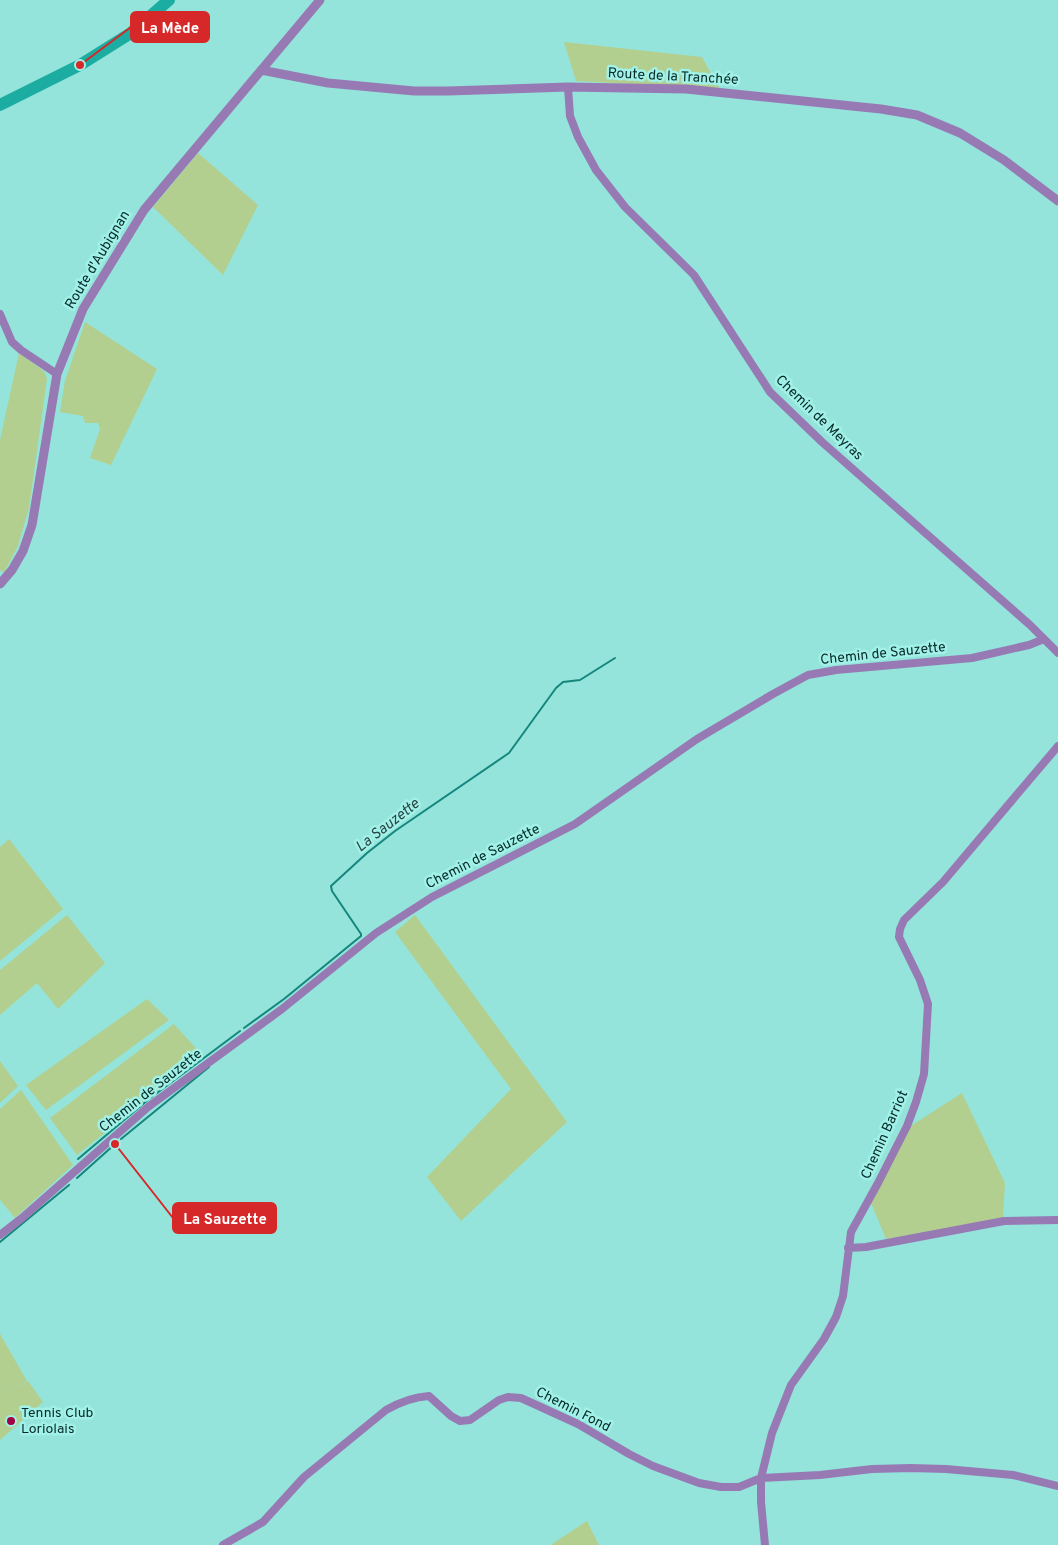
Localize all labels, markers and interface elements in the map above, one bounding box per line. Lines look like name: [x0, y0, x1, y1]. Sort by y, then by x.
callout: La Mède: [131, 12, 209, 42]
text: La Mède: [141, 20, 199, 39]
street label: Route de la Tranchée: [607, 65, 739, 89]
street label: Route d'Aubignan: [62, 208, 134, 312]
street label: Chemin de Meyras: [772, 372, 866, 464]
street label: Chemin de Sauzette: [820, 639, 946, 669]
water label: La Sauzette: [352, 795, 424, 857]
street label: Chemin de Sauzette: [423, 821, 543, 893]
street label: Chemin de Sauzette: [96, 1046, 206, 1136]
street label: Chemin Barriot: [858, 1088, 912, 1182]
callout: La Sauzette: [173, 1203, 276, 1233]
text: La Sauzette: [183, 1211, 267, 1230]
street label: Chemin Fond: [533, 1384, 613, 1436]
place label: Tennis Club Loriolais: [21, 1405, 94, 1438]
marker: Tennis Club Loriolais: [5, 1415, 17, 1427]

